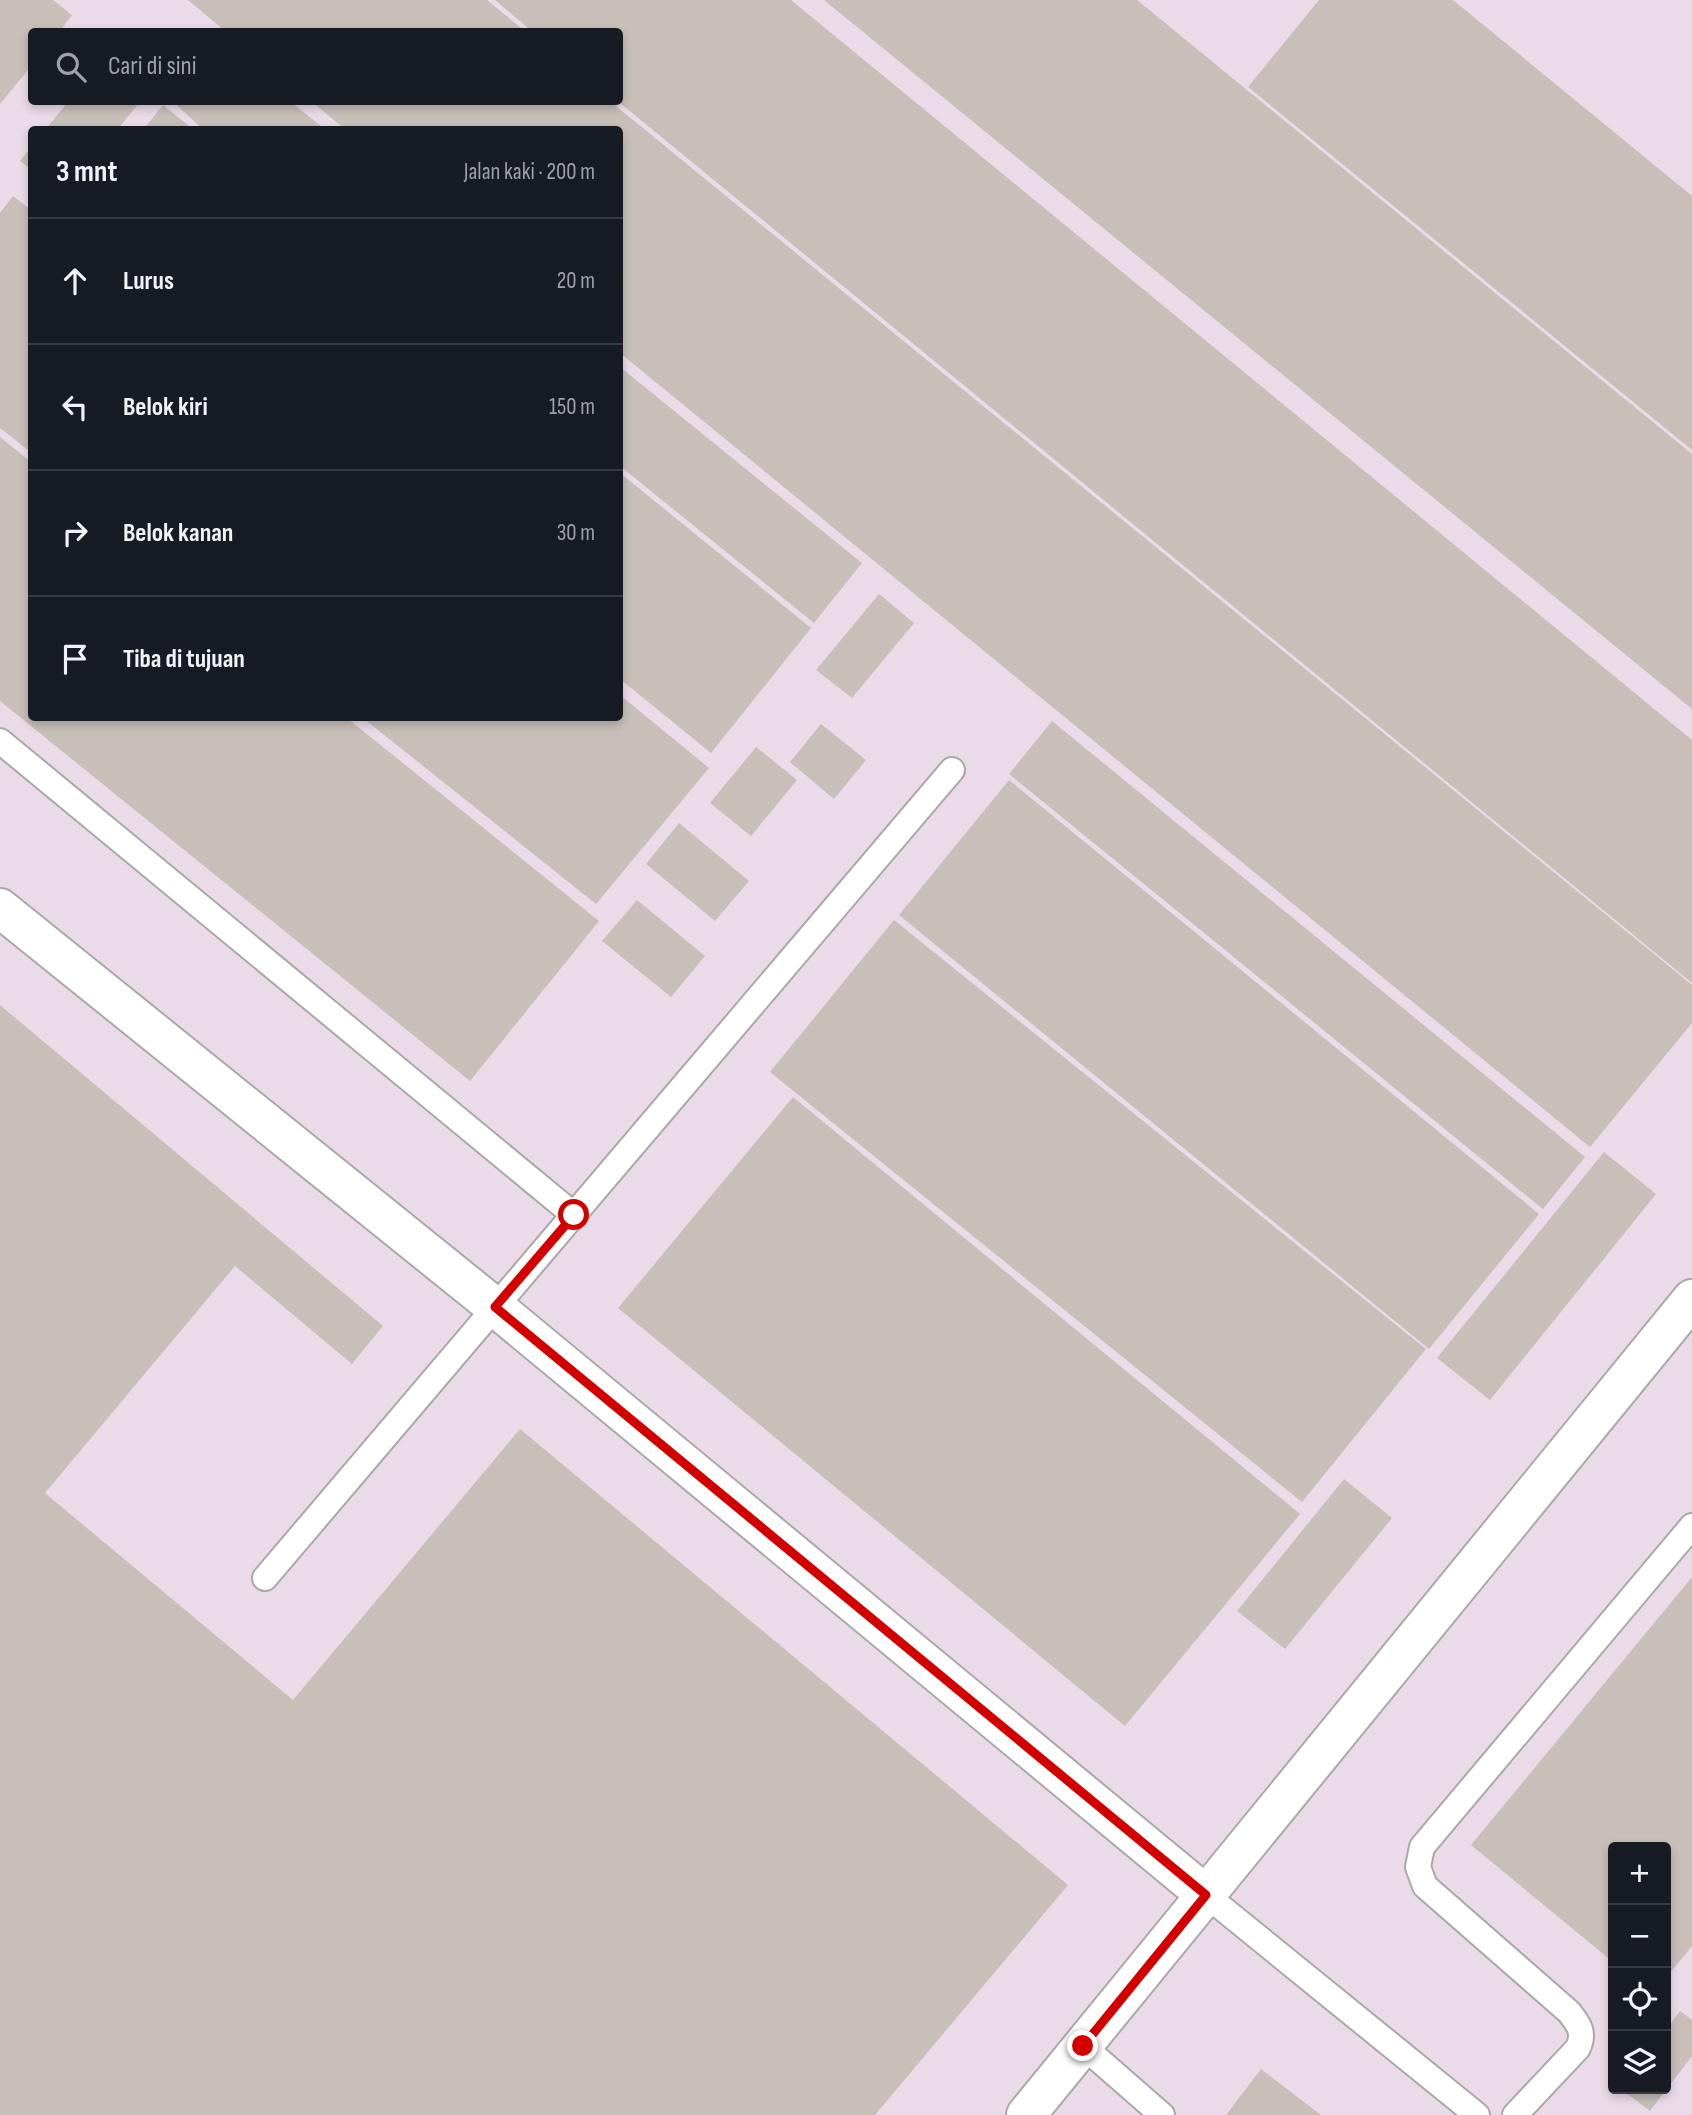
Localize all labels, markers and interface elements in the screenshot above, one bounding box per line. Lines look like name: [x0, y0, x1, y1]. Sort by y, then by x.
search box: [28, 28, 623, 105]
icon: search: [52, 48, 90, 86]
text: Cari di sini: [108, 51, 197, 82]
text: 3 mnt: [56, 154, 117, 190]
text: Jalan kaki · 200 m: [464, 158, 595, 186]
icon: ahead: [56, 262, 94, 300]
text: Lurus: [123, 266, 174, 297]
text: 20 m: [557, 267, 595, 295]
icon: left: [56, 388, 94, 426]
text: Belok kiri: [123, 392, 208, 423]
text: 150 m: [549, 393, 595, 421]
icon: right: [56, 514, 94, 552]
text: Belok kanan: [123, 518, 233, 549]
text: 30 m: [557, 519, 595, 547]
icon: arrive: [56, 640, 94, 678]
text: Tiba di tujuan: [123, 644, 245, 675]
route start: [558, 1199, 589, 1230]
map controls: [1608, 1842, 1671, 2094]
button: +: [1608, 1842, 1671, 1905]
button: −: [1608, 1905, 1671, 1968]
button: locate: [1608, 1968, 1671, 2031]
route end: [1067, 2030, 1098, 2061]
button: layers: [1608, 2031, 1671, 2094]

